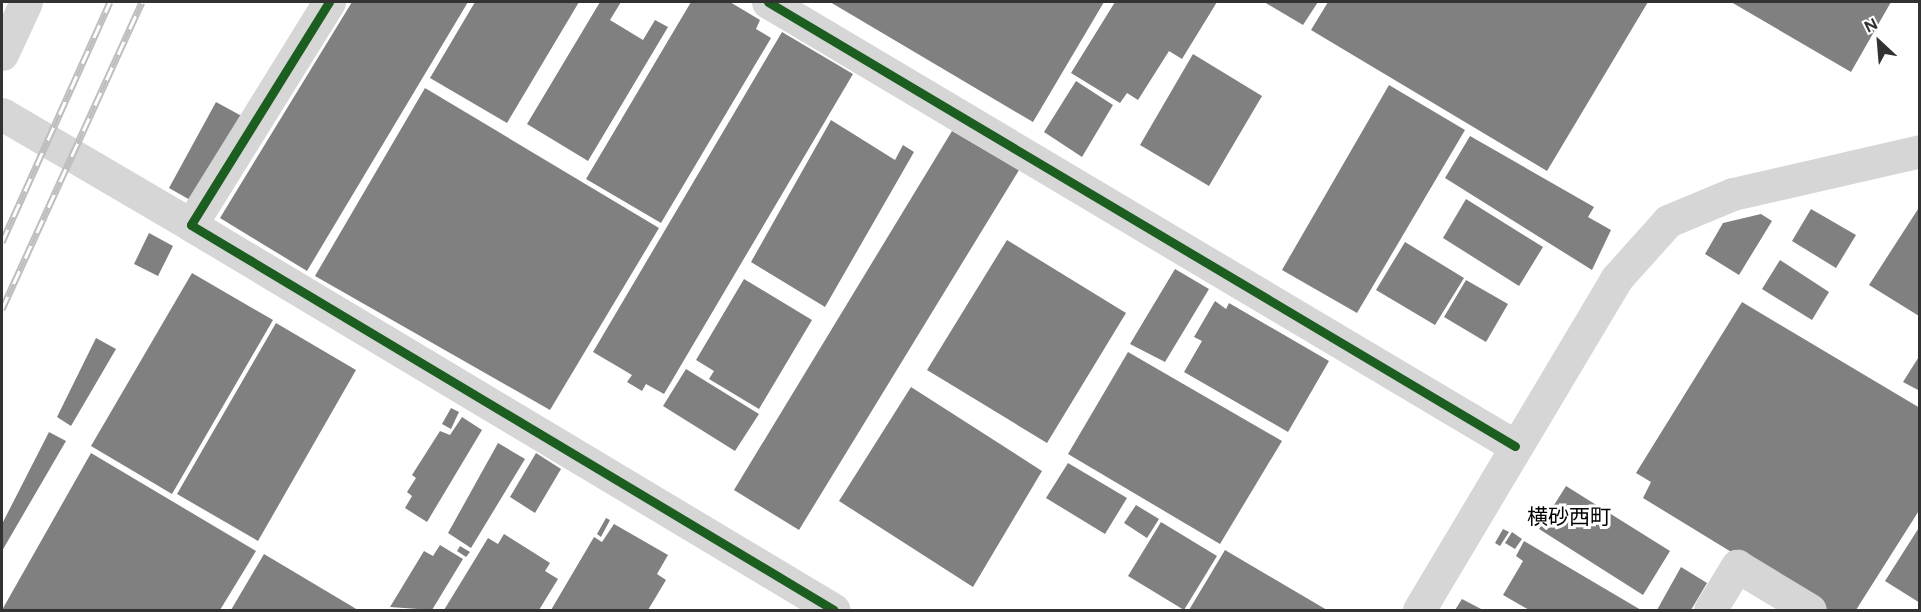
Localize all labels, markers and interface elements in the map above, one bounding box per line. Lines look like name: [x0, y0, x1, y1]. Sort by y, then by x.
north arrow: [1849, 12, 1909, 72]
text: N: [1861, 14, 1881, 37]
district label: 横砂西町: [1527, 504, 1611, 530]

